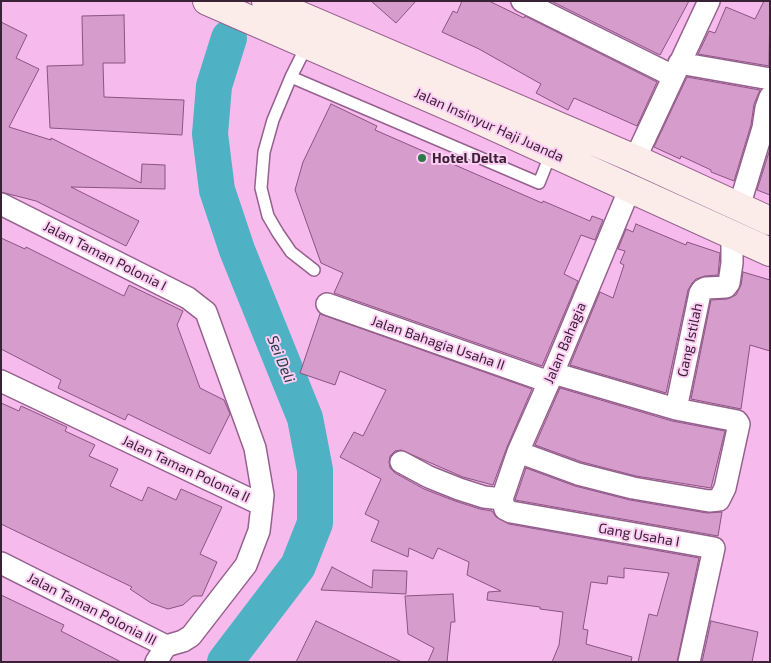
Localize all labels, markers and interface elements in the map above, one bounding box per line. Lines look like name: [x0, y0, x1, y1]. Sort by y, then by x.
street label: Jalan Insinyur Haji Juanda: [412, 84, 566, 166]
place label: Hotel Delta: [432, 150, 507, 166]
marker: Hotel Delta: [416, 152, 428, 164]
street label: Jalan Taman Polonia I: [41, 218, 169, 294]
street label: Jalan Bahagia: [540, 300, 590, 386]
street label: Gang Istilah: [674, 302, 706, 378]
street label: Jalan Bahagia Usaha II: [369, 312, 507, 374]
water label: Sei Deli: [263, 333, 299, 385]
street label: Jalan Taman Polonia II: [119, 432, 253, 506]
street label: Gang Usaha I: [597, 520, 681, 550]
street label: Jalan Taman Polonia III: [25, 569, 159, 649]

